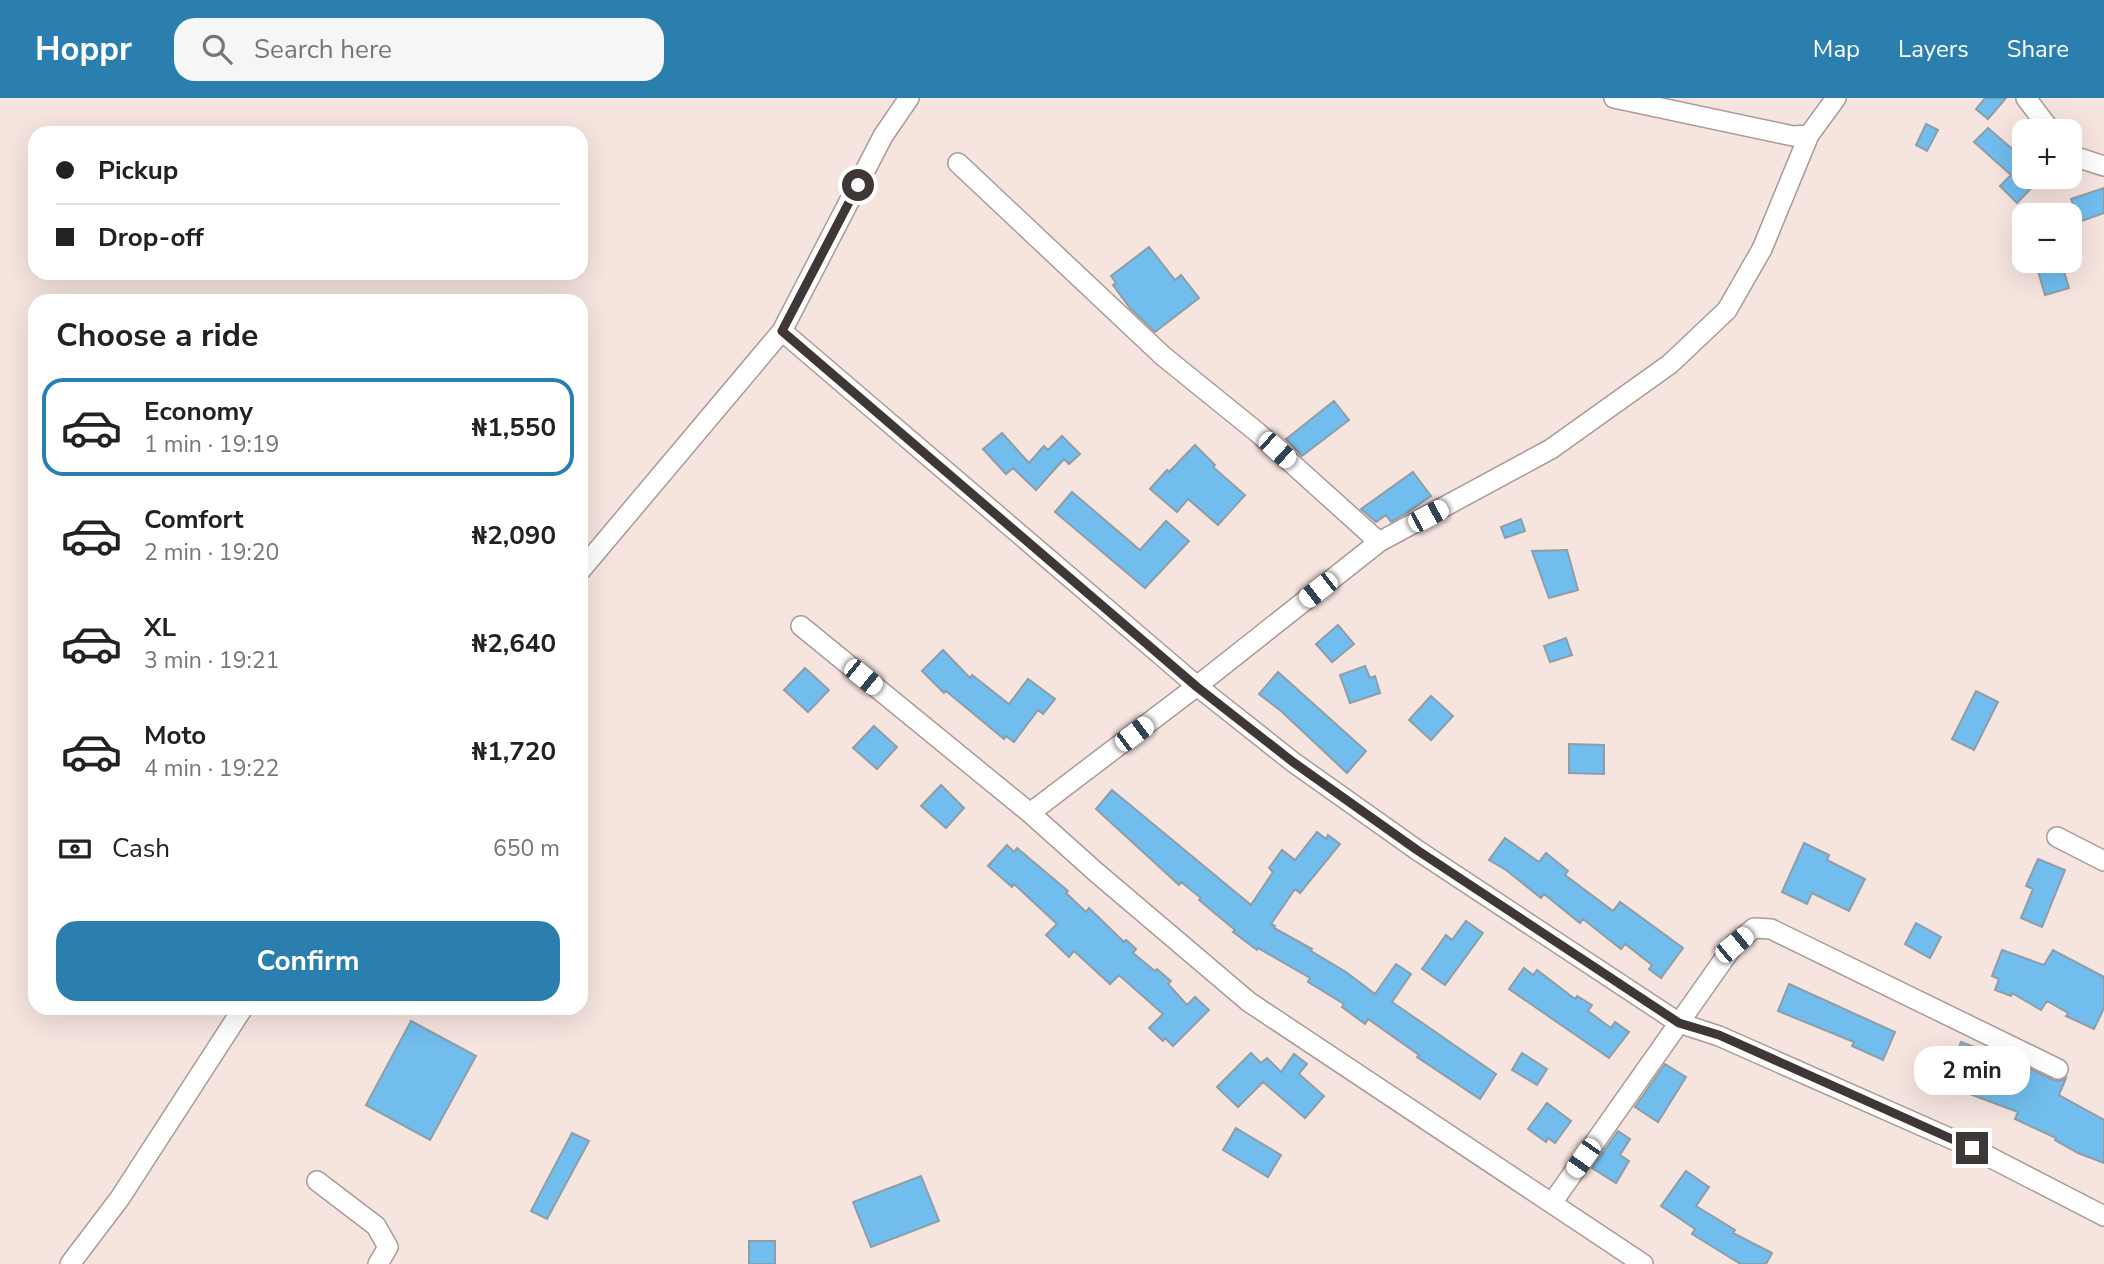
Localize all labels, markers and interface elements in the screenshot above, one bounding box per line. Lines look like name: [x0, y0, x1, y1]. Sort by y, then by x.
search box: [174, 18, 664, 81]
text: Hoppr: [35, 27, 132, 72]
icon: search: [198, 30, 236, 68]
text: Search here: [254, 32, 392, 67]
text: Map: [1813, 33, 1860, 65]
text: Layers: [1898, 33, 1969, 65]
text: Share: [2007, 33, 2069, 65]
map controls: [2012, 119, 2082, 273]
button: +: [2012, 119, 2082, 189]
text: Pickup: [98, 153, 178, 188]
route start: [842, 169, 874, 201]
button: −: [2012, 203, 2082, 273]
text: Drop-off: [98, 220, 204, 255]
text: Choose a ride: [56, 314, 258, 357]
text: Economy: [144, 394, 253, 429]
icon: car: [60, 396, 123, 459]
text: ₦1,550: [472, 410, 556, 445]
car: [1255, 428, 1300, 472]
text: 1 min · 19:19: [144, 429, 279, 460]
car: [1405, 497, 1452, 535]
text: Comfort: [144, 502, 244, 537]
icon: car: [60, 504, 123, 567]
text: ₦2,090: [472, 518, 556, 553]
text: 2 min · 19:20: [144, 537, 279, 568]
car: [1295, 569, 1342, 611]
text: XL: [144, 610, 176, 645]
icon: car: [60, 612, 123, 675]
text: ₦2,640: [472, 626, 556, 661]
text: 3 min · 19:21: [144, 645, 279, 676]
car: [841, 656, 886, 698]
car: [1111, 713, 1158, 755]
text: Moto: [144, 718, 206, 753]
icon: car: [60, 720, 123, 783]
text: ₦1,720: [472, 734, 556, 769]
text: 4 min · 19:22: [144, 753, 279, 784]
icon: cash: [56, 830, 94, 868]
text: Cash: [112, 831, 170, 866]
text: 650 m: [493, 833, 560, 864]
button: Confirm: [56, 921, 560, 1001]
car: [1712, 923, 1757, 967]
callout: 2 min: [1914, 1046, 2030, 1096]
text: 2 min: [1942, 1055, 2002, 1086]
route end: [1956, 1132, 1988, 1164]
car: [1563, 1135, 1604, 1181]

